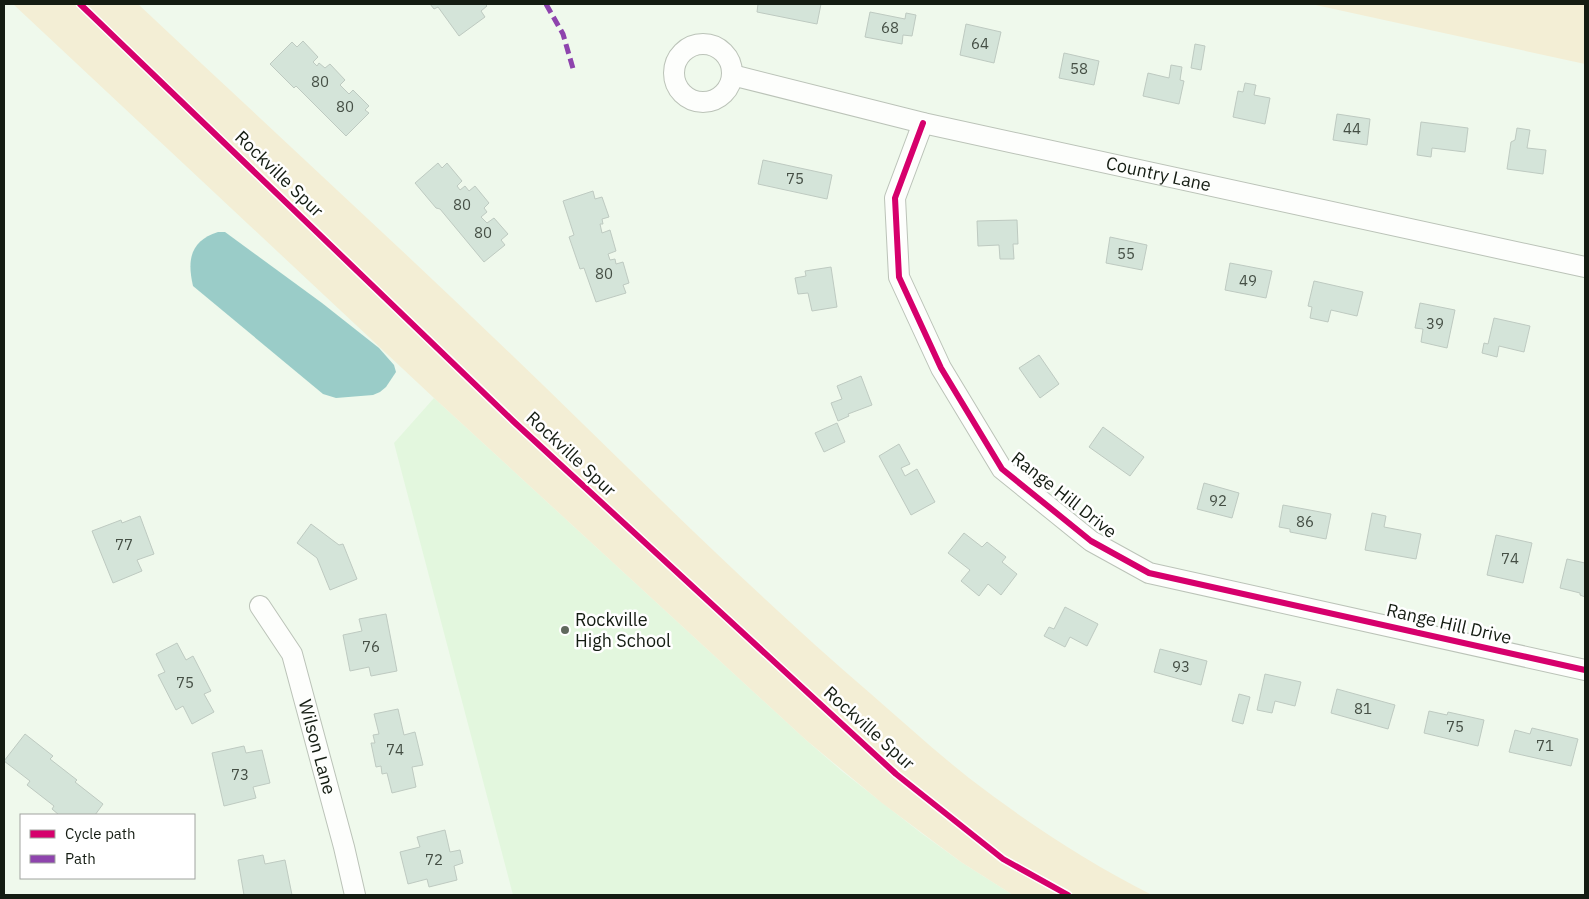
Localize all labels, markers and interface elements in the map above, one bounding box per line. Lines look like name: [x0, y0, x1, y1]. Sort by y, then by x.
house number: 68: [881, 18, 899, 37]
house number: 64: [971, 34, 989, 53]
house number: 58: [1070, 59, 1088, 78]
house number: 80: [311, 72, 329, 91]
house number: 80: [336, 97, 354, 116]
house number: 44: [1343, 119, 1361, 138]
street label: Rockville Spur: [230, 126, 329, 222]
street label: Country Lane: [1104, 151, 1213, 196]
house number: 75: [786, 169, 804, 188]
house number: 80: [453, 195, 471, 214]
house number: 80: [474, 223, 492, 242]
house number: 55: [1117, 244, 1135, 263]
house number: 80: [595, 264, 613, 283]
house number: 49: [1239, 271, 1257, 290]
house number: 39: [1426, 314, 1444, 333]
street label: Rockville Spur: [522, 406, 621, 501]
street label: Range Hill Drive: [1007, 446, 1122, 543]
house number: 92: [1209, 491, 1227, 510]
house number: 86: [1296, 512, 1314, 531]
house number: 77: [115, 535, 133, 554]
house number: 74: [1501, 549, 1519, 568]
street label: Range Hill Drive: [1384, 598, 1514, 649]
place label: Rockville High School: [575, 608, 671, 652]
marker: Rockville High School: [559, 624, 571, 636]
house number: 76: [362, 637, 380, 656]
house number: 93: [1172, 657, 1190, 676]
house number: 75: [176, 673, 194, 692]
street label: Rockville Spur: [819, 681, 920, 775]
street label: Wilson Lane: [294, 697, 341, 797]
house number: 81: [1354, 699, 1372, 718]
house number: 75: [1446, 717, 1464, 736]
house number: 71: [1536, 736, 1554, 755]
house number: 74: [386, 740, 404, 759]
house number: 73: [231, 765, 249, 784]
legend: [20, 814, 195, 879]
text: Cycle path: [65, 824, 136, 843]
text: Path: [65, 849, 96, 868]
house number: 72: [425, 850, 443, 869]

